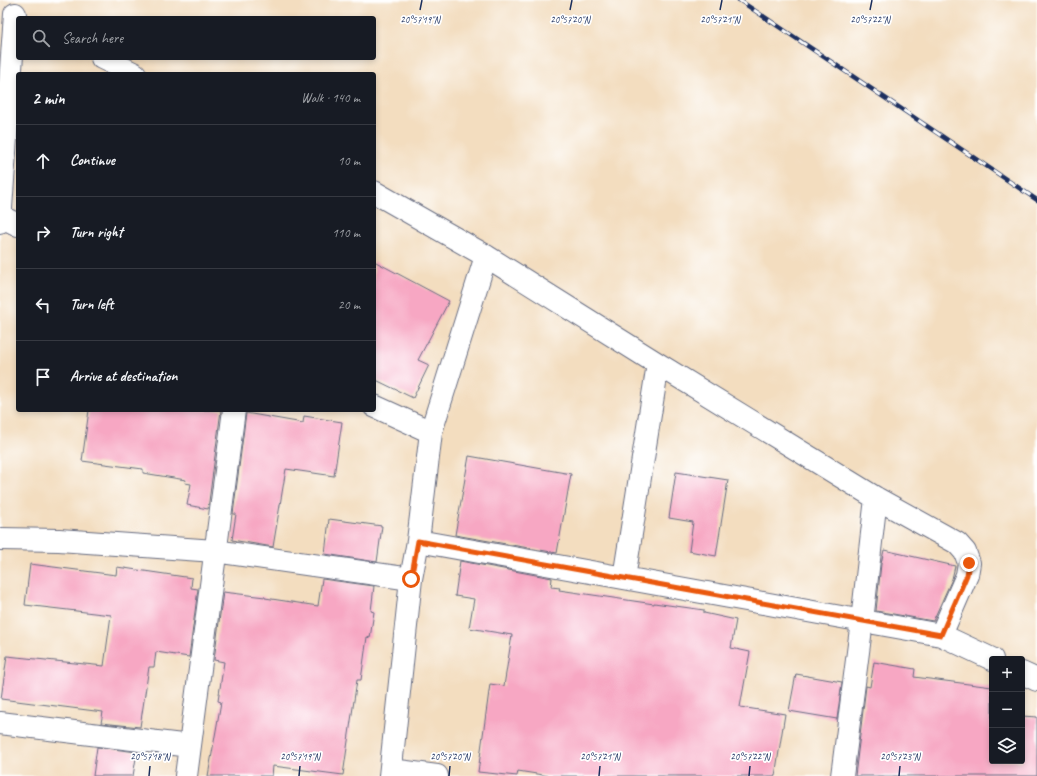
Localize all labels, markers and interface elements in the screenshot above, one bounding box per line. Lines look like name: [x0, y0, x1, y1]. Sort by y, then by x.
text: 20°57'19"N: [400, 13, 442, 26]
text: 20°57'20"N: [550, 13, 592, 26]
text: 20°57'21"N: [700, 13, 742, 26]
text: 20°57'22"N: [850, 13, 892, 26]
search box: [16, 16, 376, 60]
icon: search: [30, 27, 52, 49]
text: Search here: [62, 29, 123, 48]
text: 2 min: [32, 88, 65, 109]
text: Walk · 140 m: [301, 90, 360, 106]
icon: ahead: [32, 150, 54, 172]
text: Continue: [70, 151, 115, 170]
text: 10 m: [338, 153, 360, 169]
icon: right: [32, 222, 54, 244]
text: Turn right: [70, 223, 123, 242]
text: 110 m: [332, 225, 360, 241]
icon: left: [32, 294, 54, 316]
text: Turn left: [70, 295, 113, 314]
text: 20 m: [338, 297, 360, 313]
icon: arrive: [32, 366, 54, 388]
text: Arrive at destination: [70, 367, 177, 386]
route end: [960, 554, 978, 572]
route start: [402, 570, 420, 588]
map controls: [989, 656, 1025, 764]
button: +: [989, 656, 1025, 692]
button: −: [989, 692, 1025, 728]
button: layers: [989, 728, 1025, 764]
text: 20°57'18"N: [130, 750, 172, 763]
text: 20°57'19"N: [280, 750, 322, 763]
text: 20°57'20"N: [430, 750, 472, 763]
text: 20°57'21"N: [580, 750, 622, 763]
text: 20°57'22"N: [730, 750, 772, 763]
text: 20°57'23"N: [880, 750, 922, 763]

